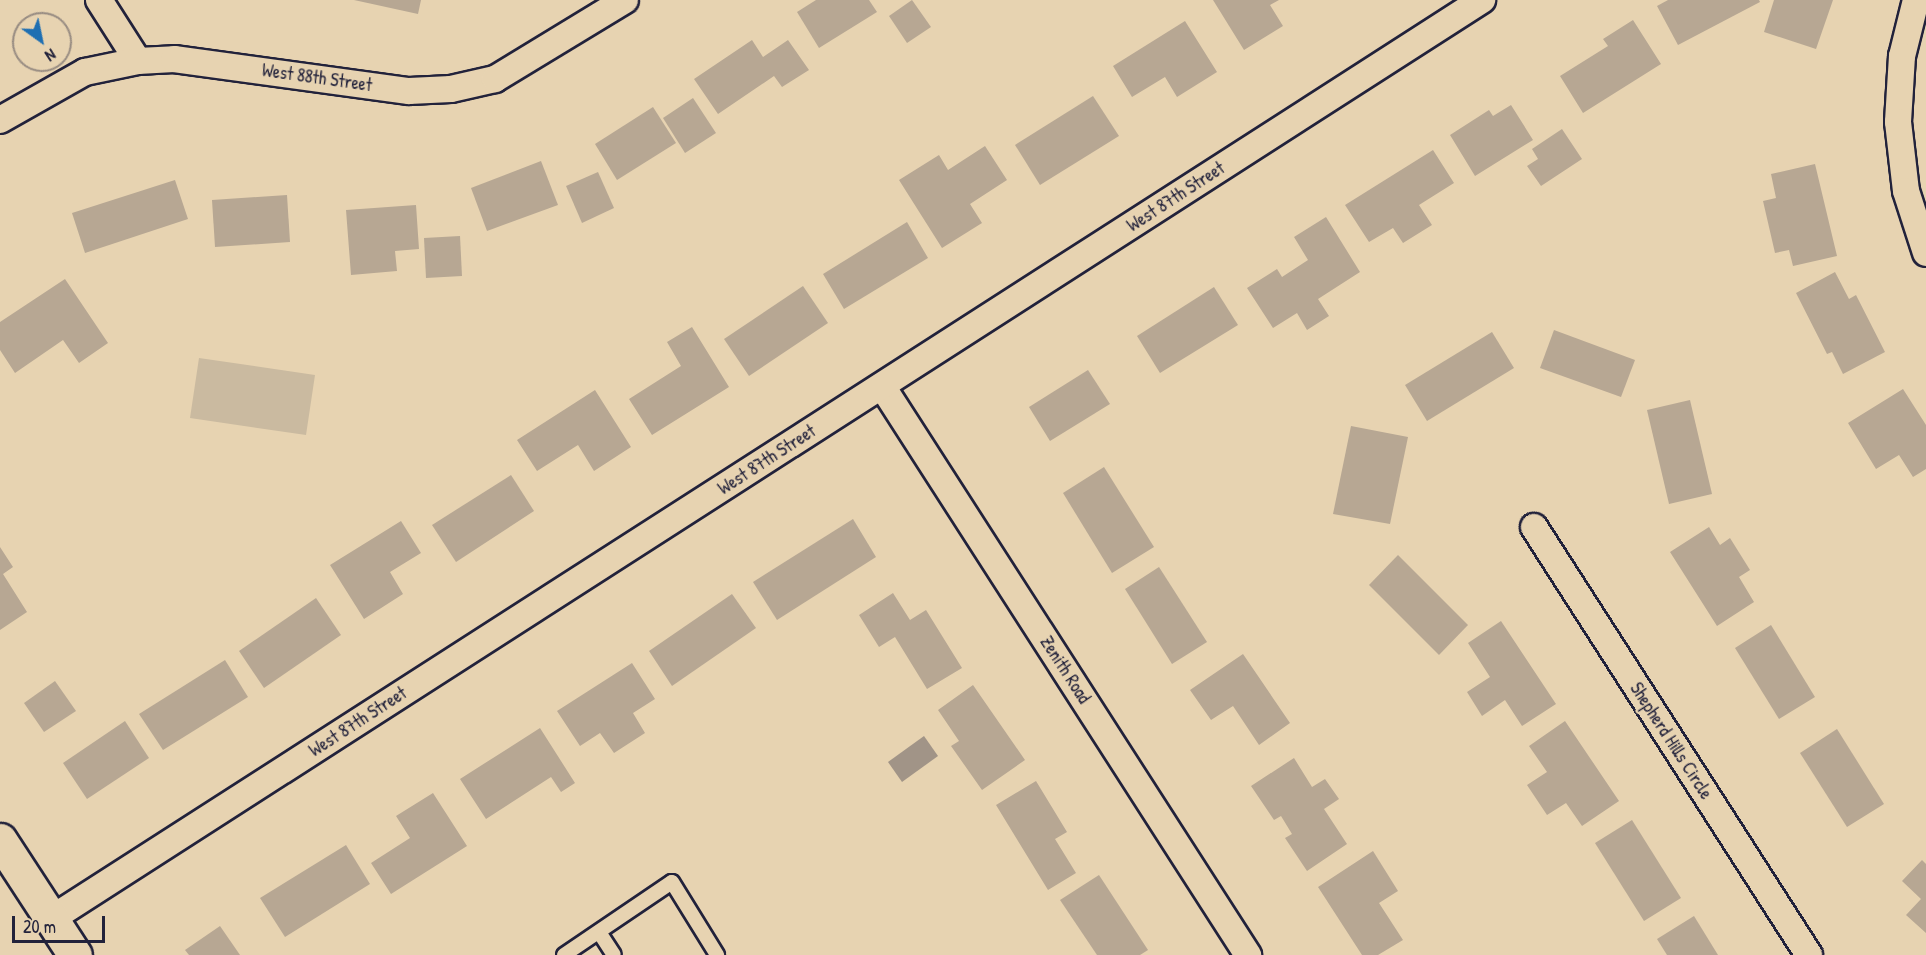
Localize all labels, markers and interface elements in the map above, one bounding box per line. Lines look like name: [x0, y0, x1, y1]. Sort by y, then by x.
north arrow: [12, 12, 72, 72]
text: N: [41, 44, 60, 67]
street label: West 88th Street: [261, 60, 373, 96]
street label: West 87th Street: [1123, 157, 1229, 237]
street label: West 87th Street: [714, 420, 820, 500]
street label: Zenith Road: [1035, 632, 1095, 708]
street label: Shepherd Hills Circle: [1625, 679, 1717, 803]
street label: West 87th Street: [305, 682, 411, 762]
scale bar: [15, 904, 108, 942]
text: 20 m: [23, 914, 56, 939]

